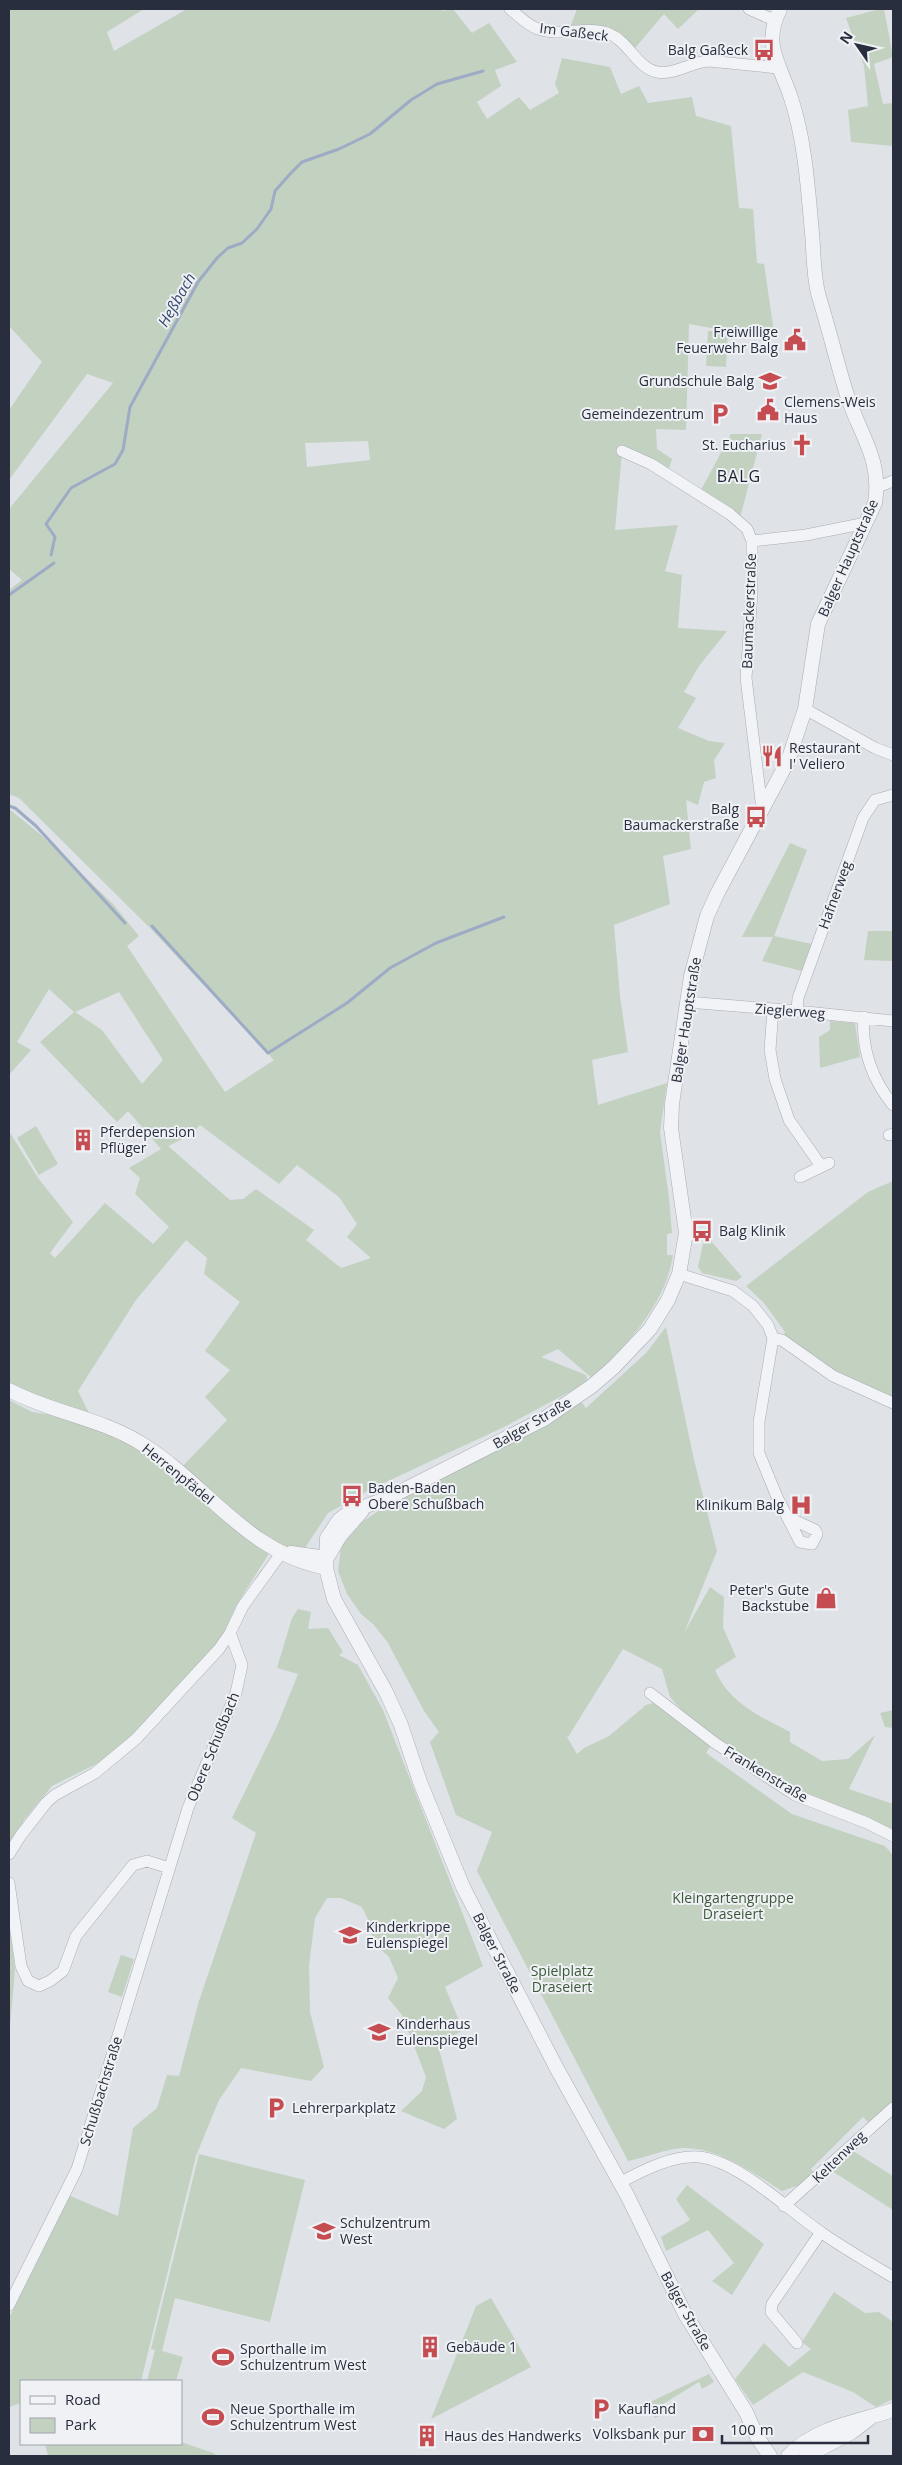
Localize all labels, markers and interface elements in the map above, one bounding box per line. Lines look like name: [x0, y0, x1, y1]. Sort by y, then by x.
street label: Im Gaßeck: [539, 18, 610, 45]
north arrow: [832, 20, 882, 70]
text: N: [835, 27, 857, 47]
bus stop icon: Balg Gaßeck: [751, 37, 777, 63]
place label: Balg Gaßeck: [668, 40, 749, 59]
water label: Heßbach: [153, 269, 200, 330]
place label: Freiwillige Feuerwehr Balg: [676, 322, 778, 357]
public building icon: Freiwillige Feuerwehr Balg: [782, 327, 808, 353]
school or university icon: Grundschule Balg: [757, 368, 783, 394]
place label: Grundschule Balg: [639, 371, 754, 390]
place label: Clemens-Weis Haus: [784, 392, 876, 427]
public building icon: Clemens-Weis Haus: [755, 397, 781, 423]
parking icon: Gemeindezentrum: [707, 401, 733, 427]
place label: Gemeindezentrum: [581, 404, 704, 423]
church icon: St. Eucharius: [789, 432, 815, 458]
place label: St. Eucharius: [702, 435, 786, 454]
district label: BALG: [717, 465, 761, 487]
street label: Balger Hauptstraße: [813, 496, 882, 620]
street label: Baumackerstraße: [737, 553, 760, 669]
place label: Restaurant I' Veliero: [789, 738, 861, 773]
restaurant icon: Restaurant I' Veliero: [759, 743, 785, 769]
place label: Balg Baumackerstraße: [623, 799, 739, 834]
bus stop icon: Balg Baumackerstraße: [743, 804, 769, 830]
street label: Hafnerweg: [813, 858, 856, 932]
street label: Balger Hauptstraße: [666, 956, 705, 1084]
street label: Zieglerweg: [754, 999, 826, 1022]
place label: Pferdepension Pflüger: [100, 1122, 195, 1157]
building icon: Pferdepension Pflüger: [70, 1127, 96, 1153]
bus stop icon: Balg Klinik: [689, 1218, 715, 1244]
place label: Balg Klinik: [719, 1221, 786, 1240]
street label: Balger Straße: [489, 1392, 575, 1453]
street label: Herrenpfädel: [138, 1439, 218, 1508]
place label: Baden-Baden Obere Schußbach: [368, 1478, 484, 1513]
bus stop icon: Baden-Baden Obere Schußbach: [339, 1483, 365, 1509]
hospital icon: Klinikum Balg: [788, 1492, 814, 1518]
place label: Klinikum Balg: [696, 1495, 784, 1514]
place label: Peter's Gute Backstube: [729, 1580, 809, 1615]
shop icon: Peter's Gute Backstube: [813, 1585, 839, 1611]
street label: Obere Schußbach: [182, 1689, 243, 1804]
street label: Frankenstraße: [721, 1741, 812, 1806]
park label: Kleingartengruppe Draseiert: [672, 1888, 794, 1923]
street label: Balger Straße: [469, 1909, 526, 1996]
place label: Kinderkrippe Eulenspiegel: [366, 1917, 451, 1952]
school or university icon: Kinderkrippe Eulenspiegel: [337, 1922, 363, 1948]
park label: Spielplatz Draseiert: [531, 1961, 594, 1996]
place label: Kinderhaus Eulenspiegel: [396, 2014, 478, 2049]
school or university icon: Kinderhaus Eulenspiegel: [366, 2019, 392, 2045]
street label: Schußbachstraße: [75, 2034, 126, 2148]
parking icon: Lehrerparkplatz: [263, 2095, 289, 2121]
place label: Lehrerparkplatz: [292, 2098, 396, 2117]
street label: Keltenweg: [808, 2126, 870, 2187]
place label: Schulzentrum West: [340, 2213, 430, 2248]
school or university icon: Schulzentrum West: [311, 2218, 337, 2244]
street label: Balger Straße: [657, 2268, 716, 2354]
building icon: Gebäude 1: [417, 2334, 443, 2360]
place label: Gebäude 1: [446, 2337, 517, 2356]
place label: Sporthalle im Schulzentrum West: [240, 2339, 366, 2374]
sports icon: Sporthalle im Schulzentrum West: [210, 2344, 236, 2370]
legend: [20, 2380, 182, 2445]
text: Road: [65, 2389, 101, 2409]
parking icon: Kaufland: [588, 2396, 614, 2422]
place label: Neue Sporthalle im Schulzentrum West: [230, 2399, 356, 2434]
place label: Kaufland: [618, 2399, 676, 2418]
sports icon: Neue Sporthalle im Schulzentrum West: [200, 2404, 226, 2430]
scale bar: [722, 2412, 868, 2444]
text: Park: [65, 2414, 96, 2434]
text: 100 m: [730, 2419, 774, 2439]
bank icon: Volksbank pur: [690, 2421, 716, 2447]
building icon: Haus des Handwerks: [414, 2423, 440, 2449]
place label: Volksbank pur: [593, 2424, 686, 2443]
place label: Haus des Handwerks: [444, 2426, 582, 2445]

